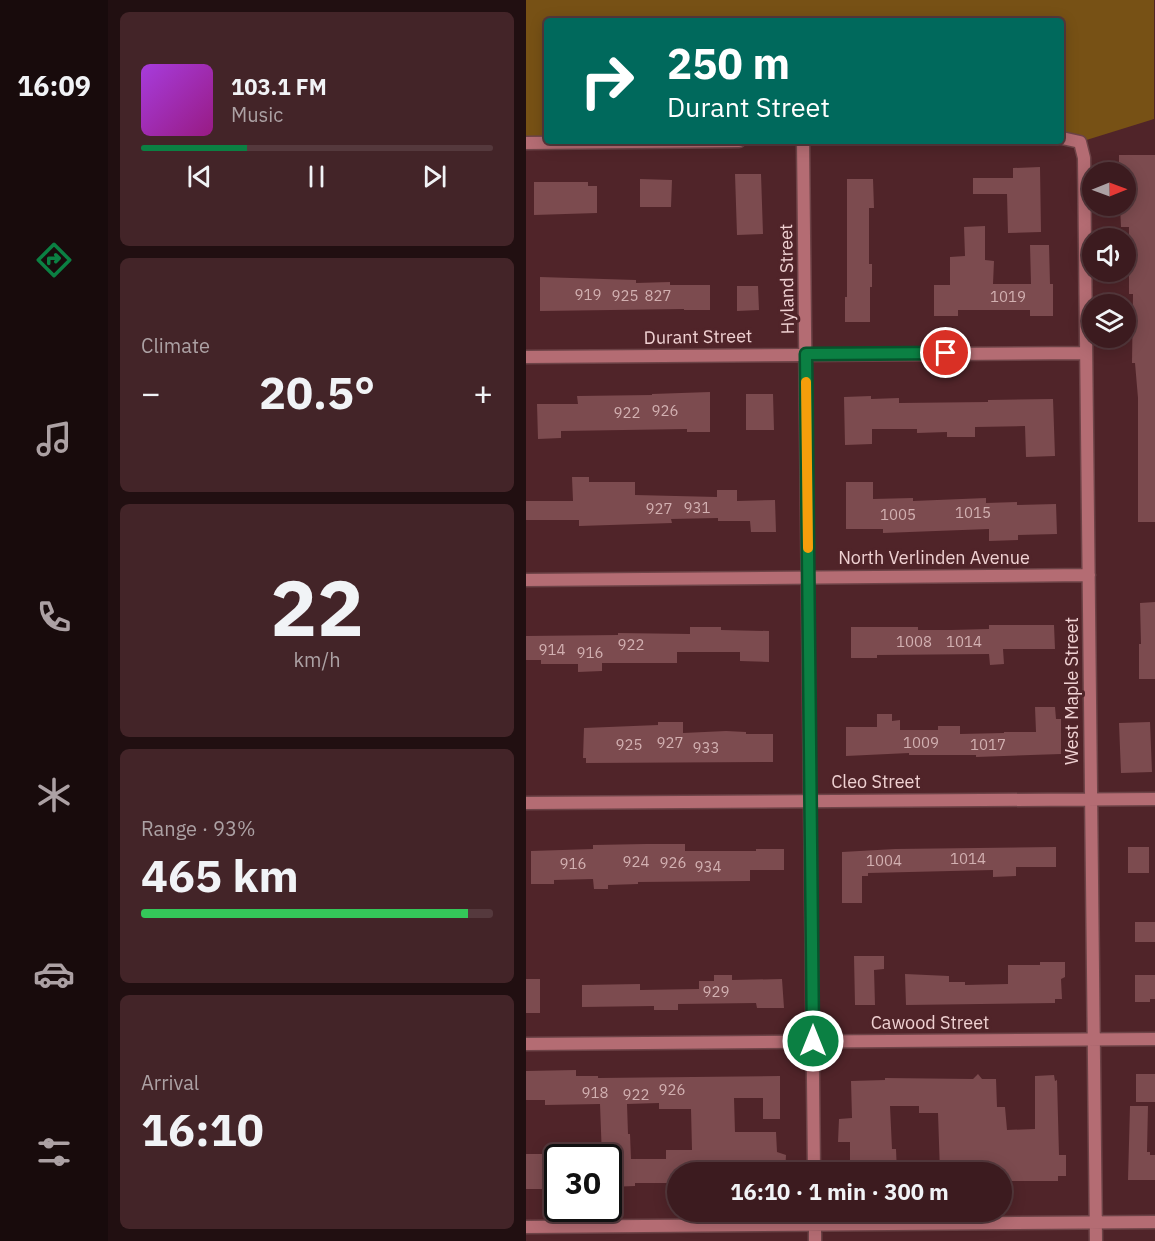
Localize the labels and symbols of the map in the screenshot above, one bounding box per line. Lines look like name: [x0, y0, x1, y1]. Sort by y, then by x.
north arrow: [1082, 162, 1136, 216]
street label: Hyland Street: [774, 224, 799, 334]
house number: 919: [574, 285, 602, 304]
house number: 925: [611, 286, 639, 305]
house number: 827: [644, 286, 672, 305]
house number: 1019: [990, 287, 1026, 306]
street label: Durant Street: [643, 324, 752, 349]
pin: [920, 327, 971, 378]
house number: 926: [651, 401, 679, 420]
house number: 922: [613, 403, 641, 422]
house number: 931: [683, 498, 711, 517]
house number: 927: [645, 499, 673, 518]
house number: 1015: [955, 503, 991, 522]
house number: 1005: [880, 505, 916, 524]
street label: North Verlinden Avenue: [838, 546, 1030, 569]
street label: West Maple Street: [1060, 617, 1083, 765]
house number: 1008: [896, 632, 932, 651]
house number: 1014: [946, 632, 982, 651]
house number: 922: [617, 635, 645, 654]
house number: 914: [538, 640, 566, 659]
house number: 916: [576, 643, 604, 662]
house number: 927: [656, 733, 684, 752]
house number: 1009: [903, 733, 939, 752]
house number: 925: [615, 735, 643, 754]
house number: 1017: [970, 735, 1006, 754]
house number: 933: [692, 738, 720, 757]
street label: Cleo Street: [831, 770, 921, 793]
house number: 1014: [950, 849, 986, 868]
house number: 1004: [866, 851, 902, 870]
house number: 924: [622, 852, 650, 871]
house number: 926: [659, 853, 687, 872]
house number: 916: [559, 854, 587, 873]
house number: 934: [694, 857, 722, 876]
house number: 929: [702, 982, 730, 1001]
position arrow: [781, 1009, 845, 1073]
street label: Cawood Street: [871, 1011, 989, 1034]
house number: 926: [658, 1080, 686, 1099]
house number: 918: [581, 1083, 609, 1102]
house number: 922: [622, 1085, 650, 1104]
speed limit sign: 30: [544, 1144, 622, 1222]

